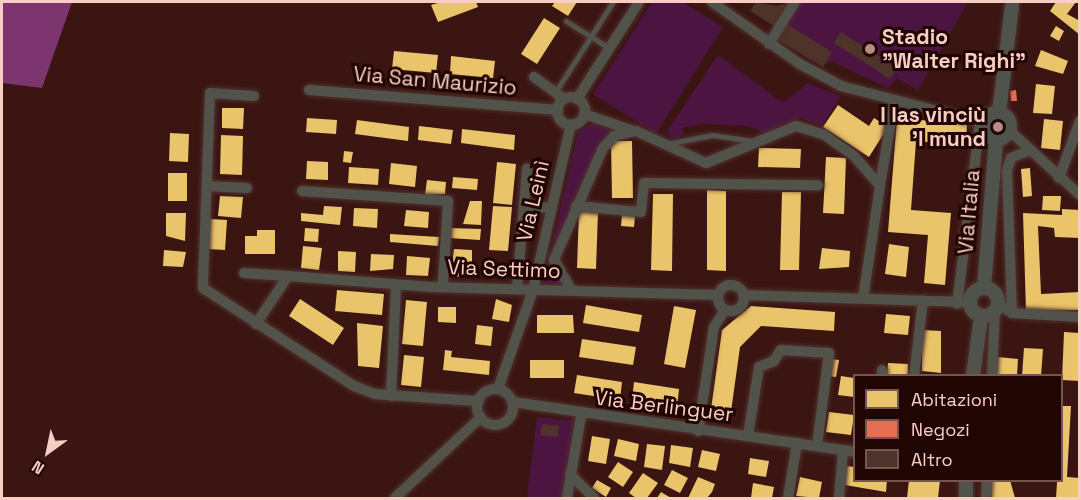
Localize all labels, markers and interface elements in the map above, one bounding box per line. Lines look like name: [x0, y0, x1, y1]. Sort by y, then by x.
place label: Stadio "Walter Righi": [882, 24, 1026, 74]
marker: Stadio "Walter Righi": [863, 42, 877, 56]
street label: Via San Maurizio: [352, 61, 518, 101]
place label: I las vinciù 'l mund: [880, 102, 986, 152]
marker: I las vinciù 'l mund: [991, 120, 1005, 134]
street label: Via Leinì: [511, 158, 555, 244]
street label: Via Italia: [953, 169, 985, 255]
street label: Via Settimo: [447, 254, 561, 284]
legend: [853, 374, 1063, 482]
street label: Via Berlinguer: [593, 385, 735, 427]
text: Abitazioni: [911, 388, 997, 411]
text: Negozi: [911, 418, 970, 441]
north arrow: [18, 422, 78, 482]
text: Altro: [911, 448, 953, 471]
text: N: [28, 456, 48, 479]

